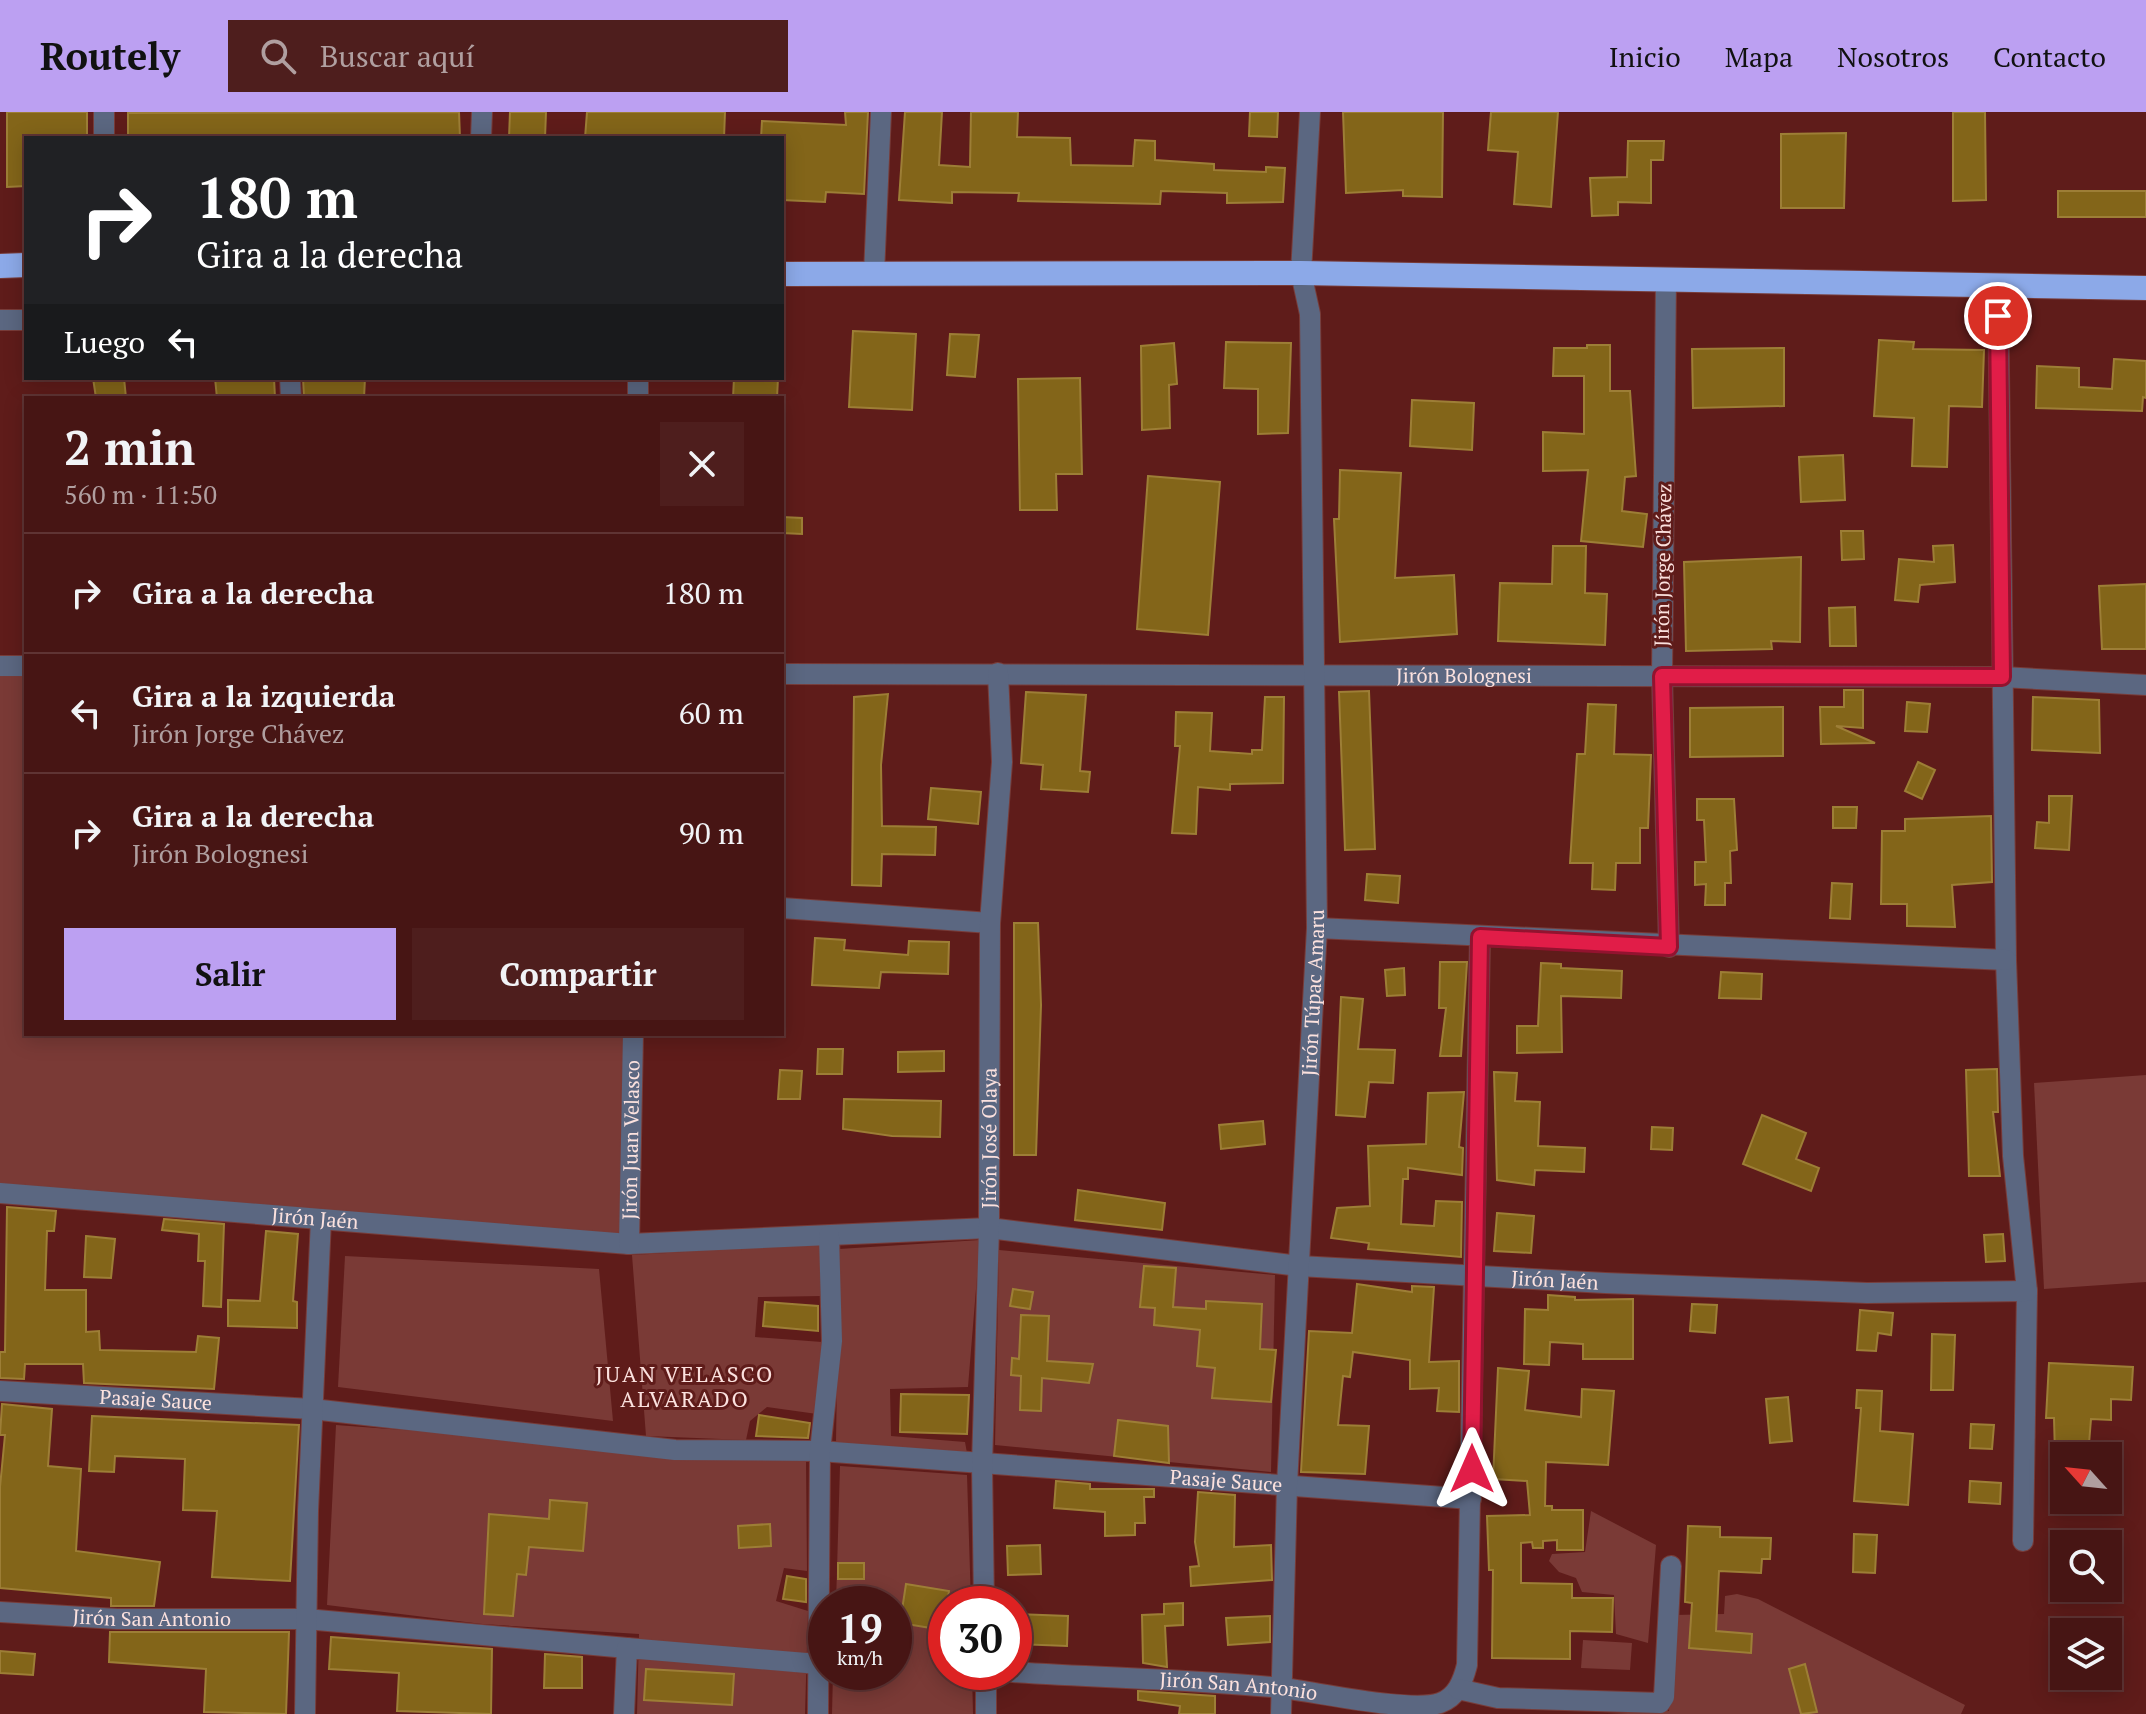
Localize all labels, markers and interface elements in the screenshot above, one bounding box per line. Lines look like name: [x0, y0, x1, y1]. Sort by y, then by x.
search box: [228, 20, 788, 92]
text: Routely: [40, 31, 180, 81]
icon: search: [256, 34, 300, 78]
text: Buscar aquí: [320, 36, 474, 76]
text: Inicio: [1609, 38, 1681, 75]
text: Mapa: [1725, 38, 1793, 75]
text: Nosotros: [1837, 38, 1949, 75]
text: Contacto: [1993, 38, 2106, 75]
text: 180 m: [196, 160, 358, 234]
icon: right: [64, 168, 168, 272]
text: Gira a la derecha: [196, 231, 463, 278]
pin: [1964, 282, 2032, 350]
icon: arrive: [1976, 294, 2020, 338]
icon: left: [161, 320, 205, 364]
text: Luego: [64, 322, 145, 362]
text: 2 min: [64, 415, 195, 479]
button: close: [660, 422, 744, 506]
text: 560 m · 11:50: [64, 477, 217, 511]
street label: Jirón Jorge Chávez: [1648, 483, 1677, 647]
icon: right: [64, 571, 108, 615]
text: Gira a la derecha: [132, 573, 374, 613]
text: 180 m: [663, 573, 744, 613]
street label: Jirón Bolognesi: [1396, 662, 1532, 689]
text: Gira a la izquierda: [132, 676, 396, 716]
icon: left: [64, 691, 108, 735]
text: 60 m: [679, 693, 744, 733]
text: Jirón Jorge Chávez: [132, 716, 344, 750]
text: Gira a la derecha: [132, 796, 374, 836]
icon: right: [64, 811, 108, 855]
text: 90 m: [679, 813, 744, 853]
text: Jirón Bolognesi: [132, 836, 309, 870]
street label: Jirón Túpac Amaru: [1295, 909, 1330, 1077]
button: Salir: [64, 928, 396, 1020]
button: Compartir: [412, 928, 744, 1020]
street label: Jirón Juan Velasco: [615, 1060, 645, 1220]
street label: Jirón José Olaya: [975, 1068, 1003, 1209]
street label: Jirón Jaén: [270, 1201, 360, 1235]
street label: Jirón Jaén: [1511, 1264, 1599, 1296]
district label: JUAN VELASCO ALVARADO: [596, 1359, 774, 1413]
street label: Pasaje Sauce: [99, 1383, 213, 1416]
position arrow: [1430, 1427, 1514, 1511]
north arrow: [2050, 1442, 2122, 1514]
map controls: [2050, 1442, 2122, 1690]
street label: Pasaje Sauce: [1169, 1463, 1283, 1498]
button: search: [2050, 1530, 2122, 1602]
speed limit sign: 30: [928, 1586, 1032, 1690]
text: 19: [837, 1601, 883, 1654]
street label: Jirón San Antonio: [72, 1602, 231, 1632]
button: layers: [2050, 1618, 2122, 1690]
text: km/h: [837, 1644, 883, 1671]
street label: Jirón San Antonio: [1159, 1665, 1320, 1706]

